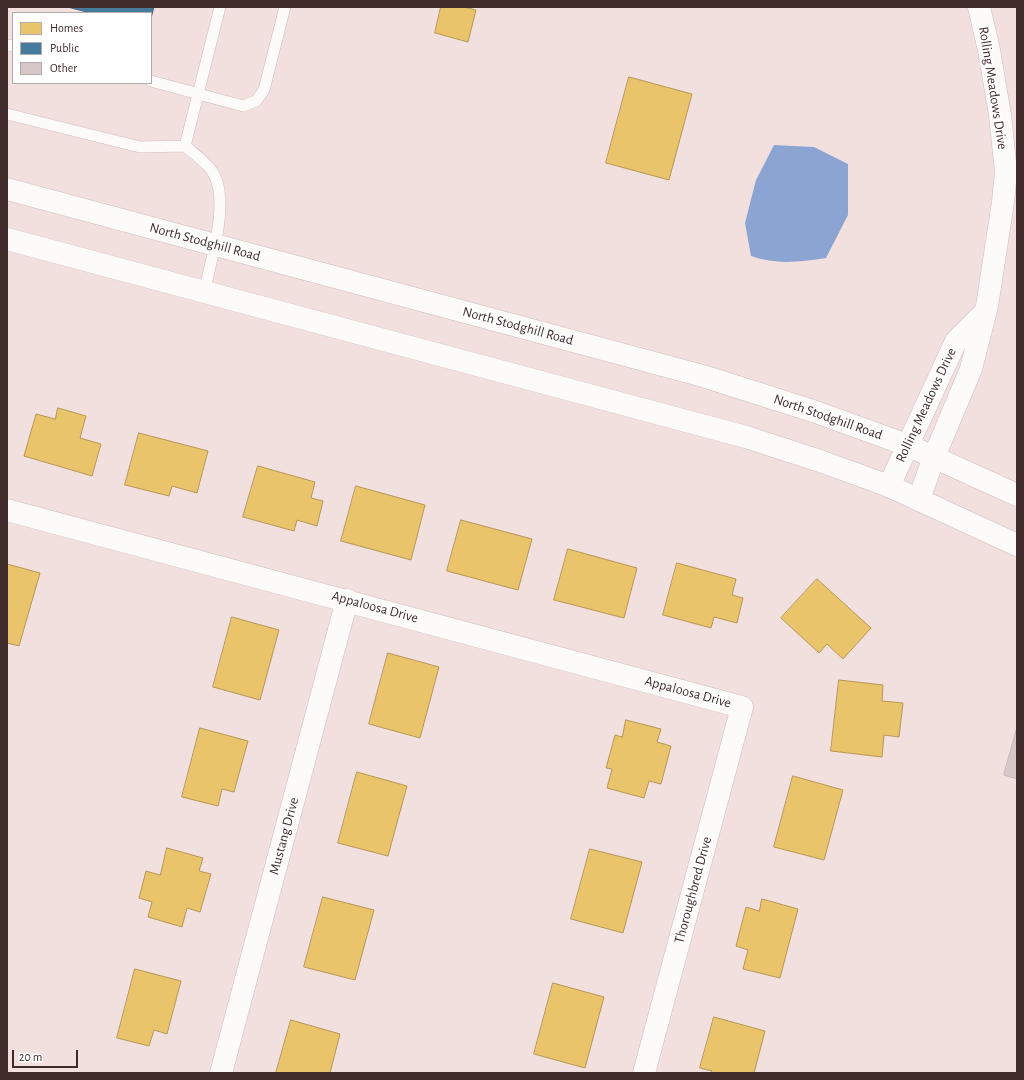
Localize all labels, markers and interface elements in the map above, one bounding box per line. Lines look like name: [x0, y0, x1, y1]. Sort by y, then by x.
legend: [12, 12, 152, 84]
text: Homes: [50, 22, 83, 34]
street label: Rolling Meadows Drive: [975, 25, 1011, 151]
text: Public: [50, 42, 79, 54]
text: Other: [50, 62, 77, 74]
street label: North Stodghill Road: [148, 219, 262, 265]
street label: North Stodghill Road: [461, 303, 575, 349]
street label: Rolling Meadows Drive: [892, 345, 960, 465]
street label: North Stodghill Road: [771, 390, 885, 444]
street label: Appaloosa Drive: [330, 587, 420, 627]
street label: Appaloosa Drive: [643, 672, 733, 712]
street label: Mustang Drive: [266, 796, 302, 876]
street label: Thoroughbred Drive: [671, 835, 715, 945]
scale bar: [14, 1042, 80, 1068]
text: 20 m: [19, 1051, 42, 1063]

